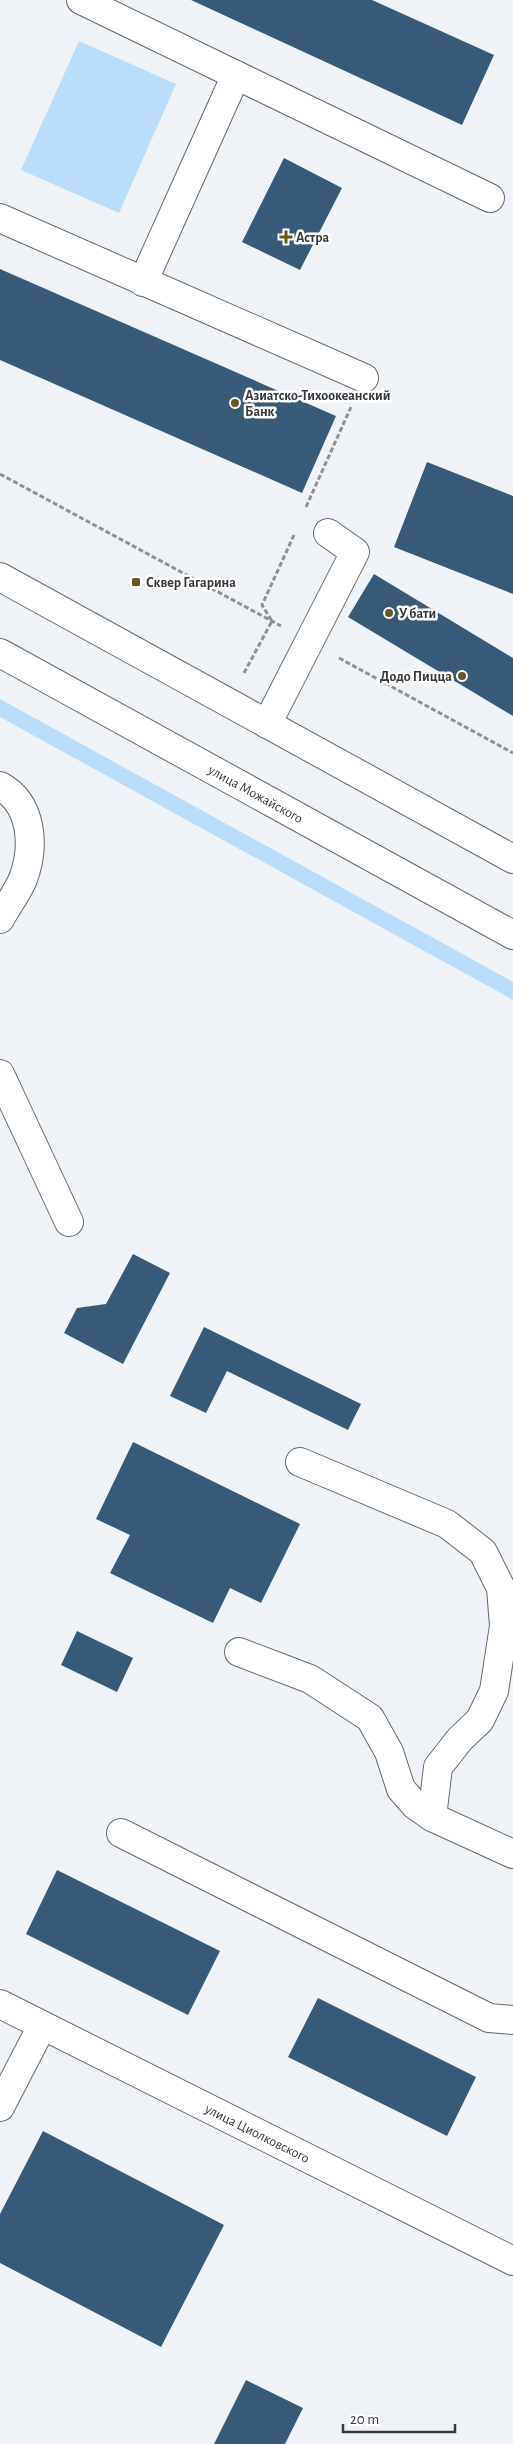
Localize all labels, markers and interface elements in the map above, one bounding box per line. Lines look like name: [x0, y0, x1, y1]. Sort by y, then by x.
marker: Астра: [280, 231, 292, 243]
place label: Астра: [296, 231, 330, 245]
place label: Азиатско-Тихоокеанский Банк: [245, 389, 390, 419]
marker: Азиатско-Тихоокеанский Банк: [229, 397, 241, 409]
marker: Сквер Гагарина: [130, 576, 142, 588]
place label: Сквер Гагарина: [146, 576, 236, 590]
marker: У бати: [383, 607, 395, 619]
place label: У бати: [399, 607, 436, 621]
place label: Додо Пицца: [380, 670, 452, 684]
marker: Додо Пицца: [456, 670, 468, 682]
street label: улица Можайского: [205, 762, 305, 826]
street label: улица Циолковского: [202, 2101, 312, 2166]
scale bar: [343, 2402, 456, 2434]
text: 20 m: [350, 2412, 379, 2427]

